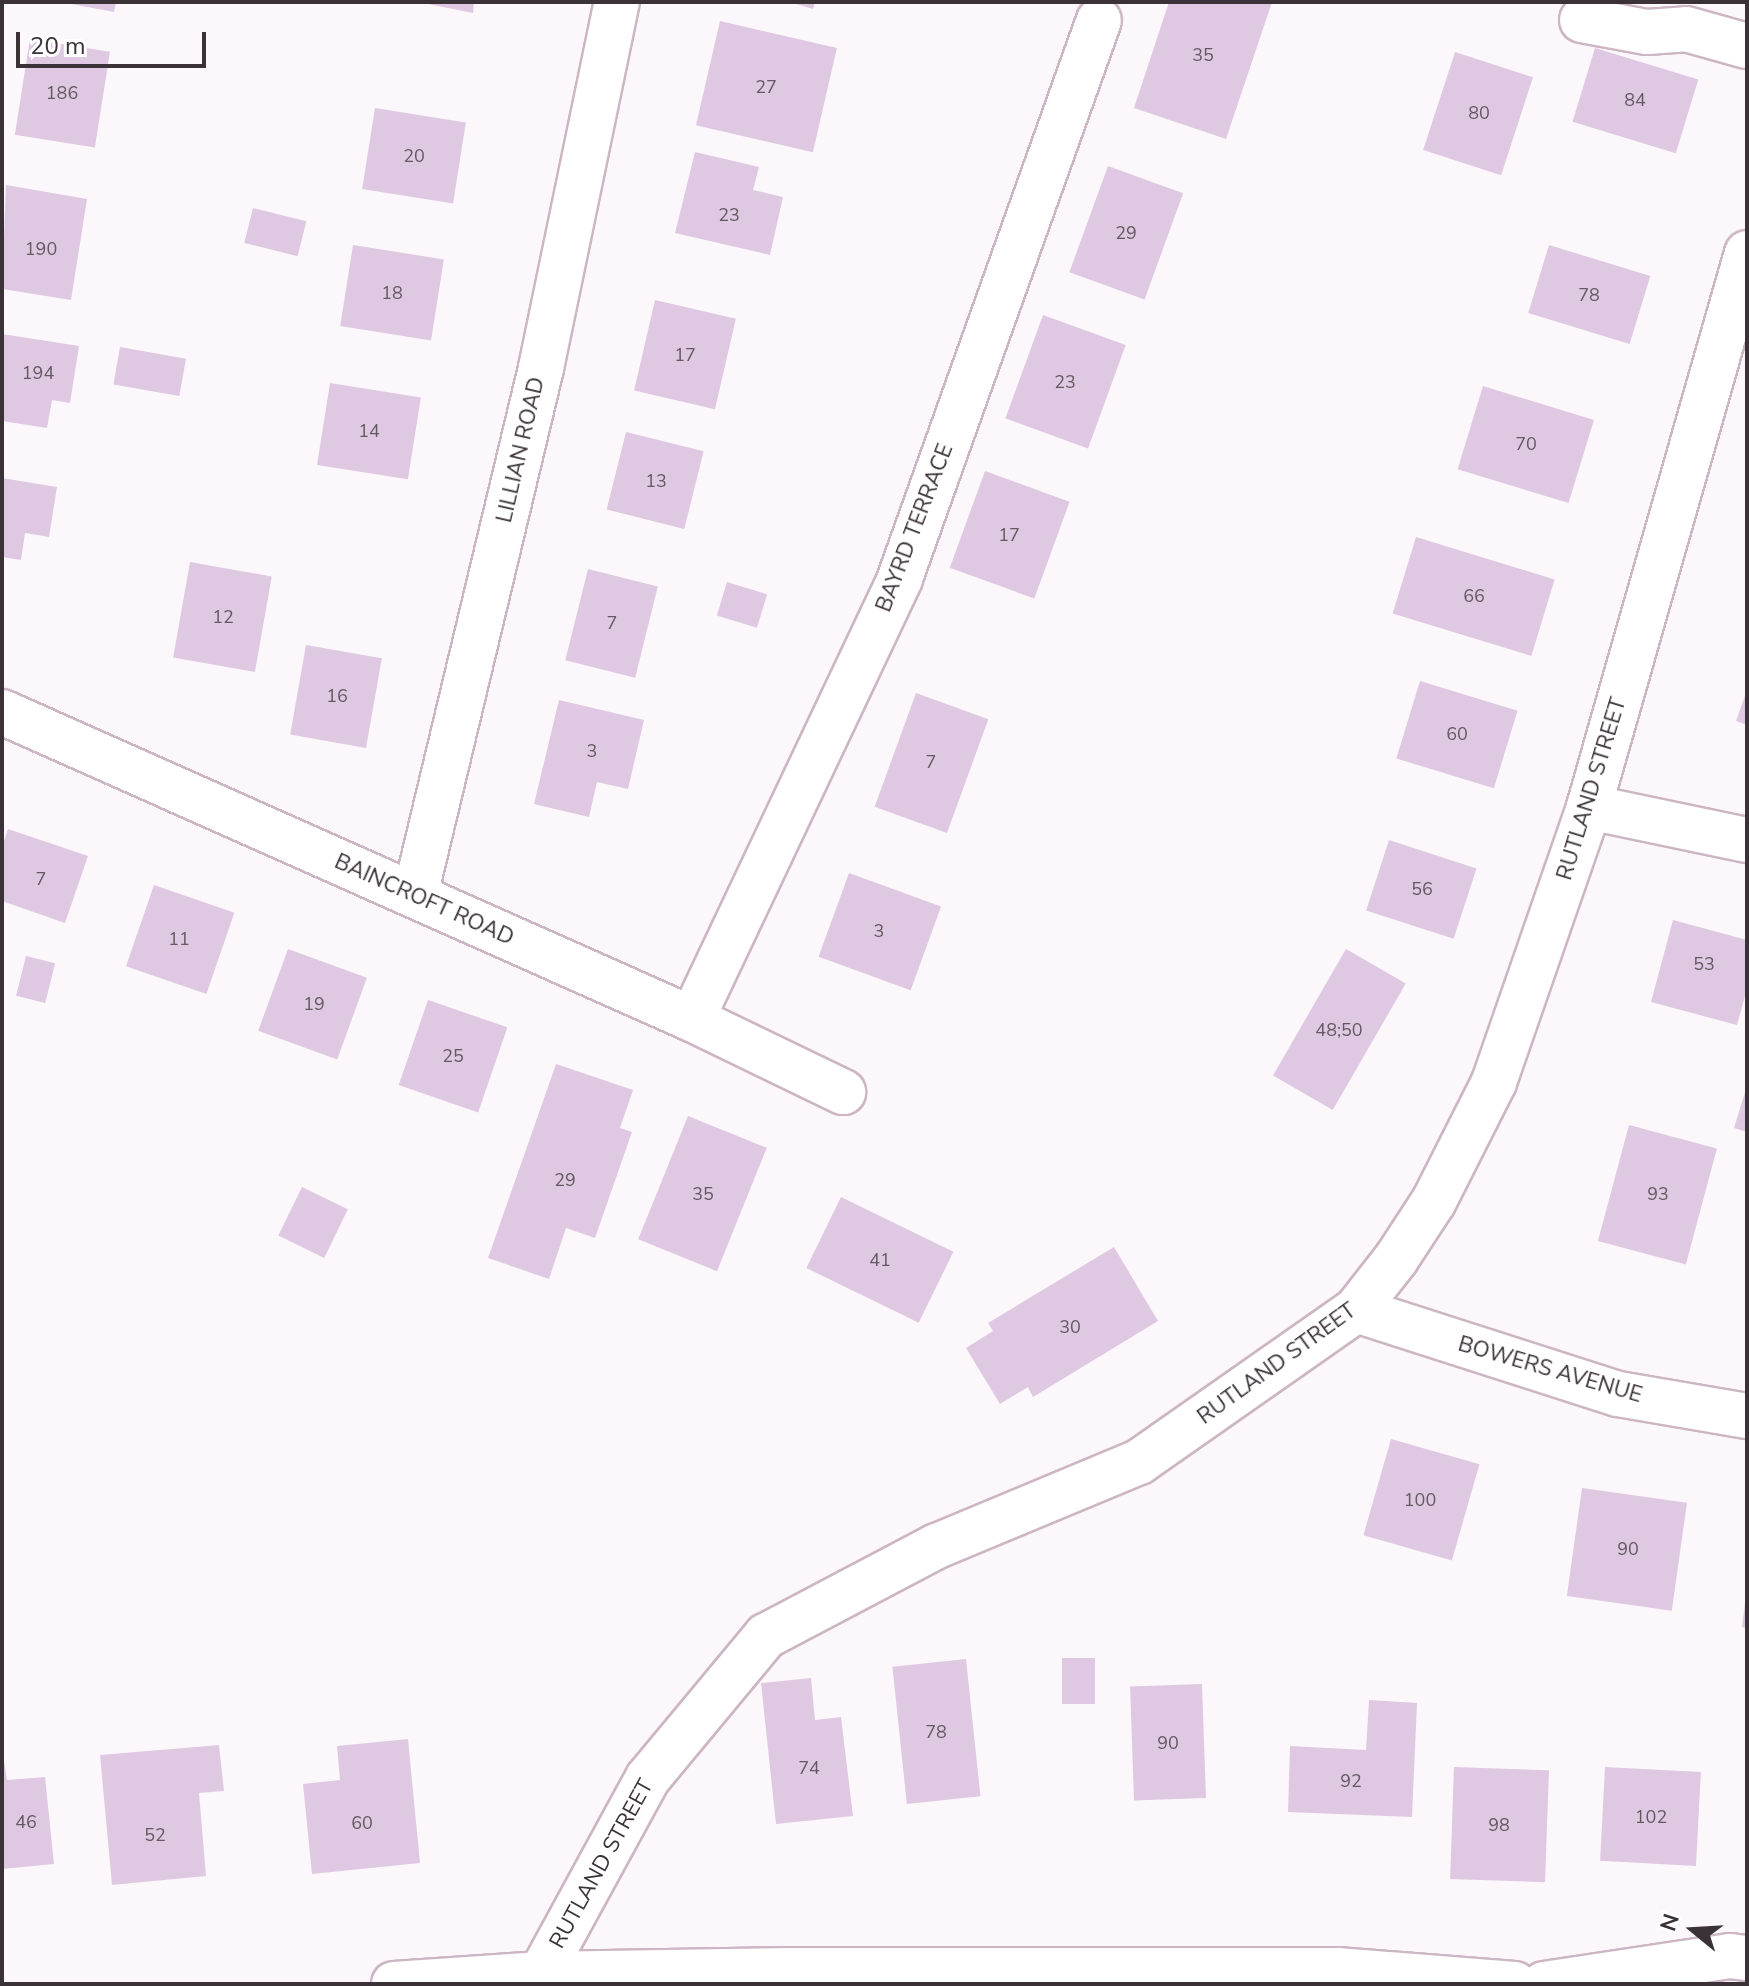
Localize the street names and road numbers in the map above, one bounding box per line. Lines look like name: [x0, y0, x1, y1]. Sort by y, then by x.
street label: LILLIAN ROAD: [491, 375, 551, 525]
street label: BAYRD TERRACE: [871, 440, 959, 616]
street label: RUTLAND STREET: [1552, 695, 1632, 883]
street label: BAINCROFT ROAD: [330, 849, 518, 951]
street label: RUTLAND STREET: [1193, 1298, 1361, 1430]
street label: BOWERS AVENUE: [1455, 1331, 1645, 1409]
street label: RUTLAND STREET: [545, 1775, 659, 1953]

